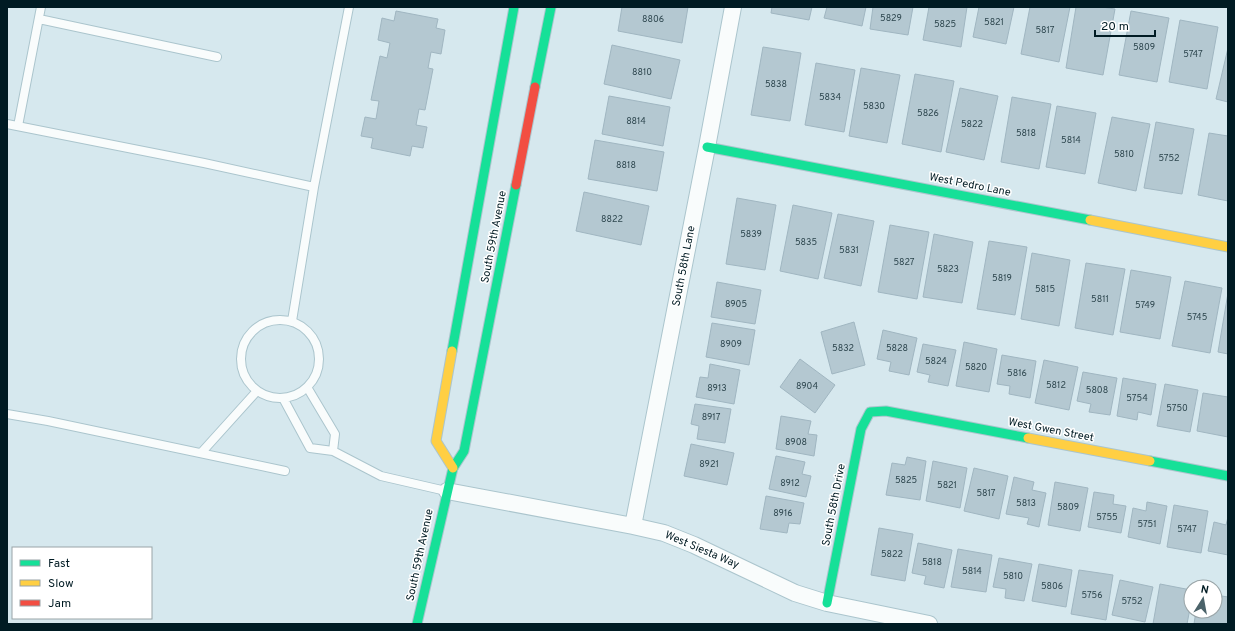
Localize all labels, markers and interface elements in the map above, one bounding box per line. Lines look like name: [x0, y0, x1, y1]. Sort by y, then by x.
scale bar: [1095, 12, 1155, 38]
house number: 5829: [880, 13, 902, 24]
house number: 8806: [642, 14, 664, 25]
house number: 5821: [984, 17, 1004, 28]
house number: 5825: [934, 19, 956, 30]
text: 20 m: [1101, 19, 1129, 35]
house number: 5817: [1035, 25, 1055, 36]
house number: 5809: [1133, 42, 1155, 53]
house number: 5747: [1183, 49, 1203, 60]
house number: 8810: [632, 67, 652, 78]
house number: 5838: [765, 79, 787, 90]
house number: 5834: [819, 92, 841, 103]
house number: 5830: [863, 101, 885, 112]
house number: 5826: [917, 108, 939, 119]
house number: 8814: [626, 116, 646, 127]
house number: 5822: [961, 119, 983, 130]
house number: 5818: [1016, 128, 1036, 139]
house number: 5814: [1061, 135, 1081, 146]
house number: 5810: [1114, 149, 1134, 160]
house number: 5752: [1158, 153, 1180, 164]
house number: 8818: [616, 160, 636, 171]
street label: West Pedro Lane: [928, 170, 1012, 200]
street label: South 59th Avenue: [478, 190, 510, 284]
house number: 8822: [601, 214, 623, 225]
street label: South 58th Lane: [669, 224, 699, 308]
house number: 5839: [740, 229, 762, 240]
house number: 5835: [795, 237, 817, 248]
house number: 5831: [839, 245, 859, 256]
house number: 5827: [893, 257, 915, 268]
house number: 5823: [937, 264, 959, 275]
house number: 5819: [992, 273, 1012, 284]
house number: 5815: [1035, 284, 1055, 295]
house number: 5811: [1091, 294, 1109, 305]
house number: 8905: [725, 299, 747, 310]
house number: 5749: [1135, 300, 1155, 311]
house number: 5745: [1187, 312, 1207, 323]
house number: 8909: [720, 339, 742, 350]
house number: 5832: [832, 343, 854, 354]
house number: 5828: [886, 343, 908, 354]
house number: 5824: [925, 356, 947, 367]
house number: 5820: [965, 362, 987, 373]
house number: 5816: [1007, 368, 1027, 379]
house number: 5812: [1046, 380, 1066, 391]
house number: 8904: [796, 381, 818, 392]
house number: 8913: [707, 383, 727, 394]
house number: 5808: [1086, 385, 1108, 396]
house number: 5754: [1126, 393, 1148, 404]
house number: 5750: [1166, 403, 1188, 414]
house number: 8917: [702, 412, 721, 423]
street label: West Gwen Street: [1007, 415, 1095, 445]
house number: 8908: [785, 437, 807, 448]
house number: 8921: [699, 459, 719, 470]
street label: South 58th Drive: [819, 463, 849, 547]
house number: 5825: [895, 475, 917, 486]
house number: 8912: [780, 478, 800, 489]
house number: 5821: [937, 480, 957, 491]
house number: 5817: [976, 488, 996, 499]
house number: 5813: [1016, 498, 1036, 509]
house number: 5809: [1057, 502, 1079, 513]
street label: South 59th Avenue: [403, 508, 437, 602]
house number: 8916: [773, 508, 793, 519]
house number: 5755: [1096, 512, 1118, 523]
house number: 5751: [1137, 519, 1157, 530]
house number: 5747: [1177, 524, 1197, 535]
street label: West Siesta Way: [663, 528, 742, 572]
legend: [12, 547, 152, 619]
house number: 5822: [881, 549, 903, 560]
text: Fast: [48, 556, 70, 572]
house number: 5818: [922, 557, 942, 568]
house number: 5814: [962, 566, 982, 577]
house number: 5810: [1003, 571, 1023, 582]
text: Slow: [48, 576, 74, 592]
north arrow: [1183, 579, 1223, 619]
house number: 5806: [1041, 581, 1063, 592]
text: N: [1200, 583, 1210, 598]
house number: 5756: [1081, 590, 1103, 601]
text: Jam: [48, 596, 71, 612]
house number: 5752: [1121, 596, 1143, 607]

